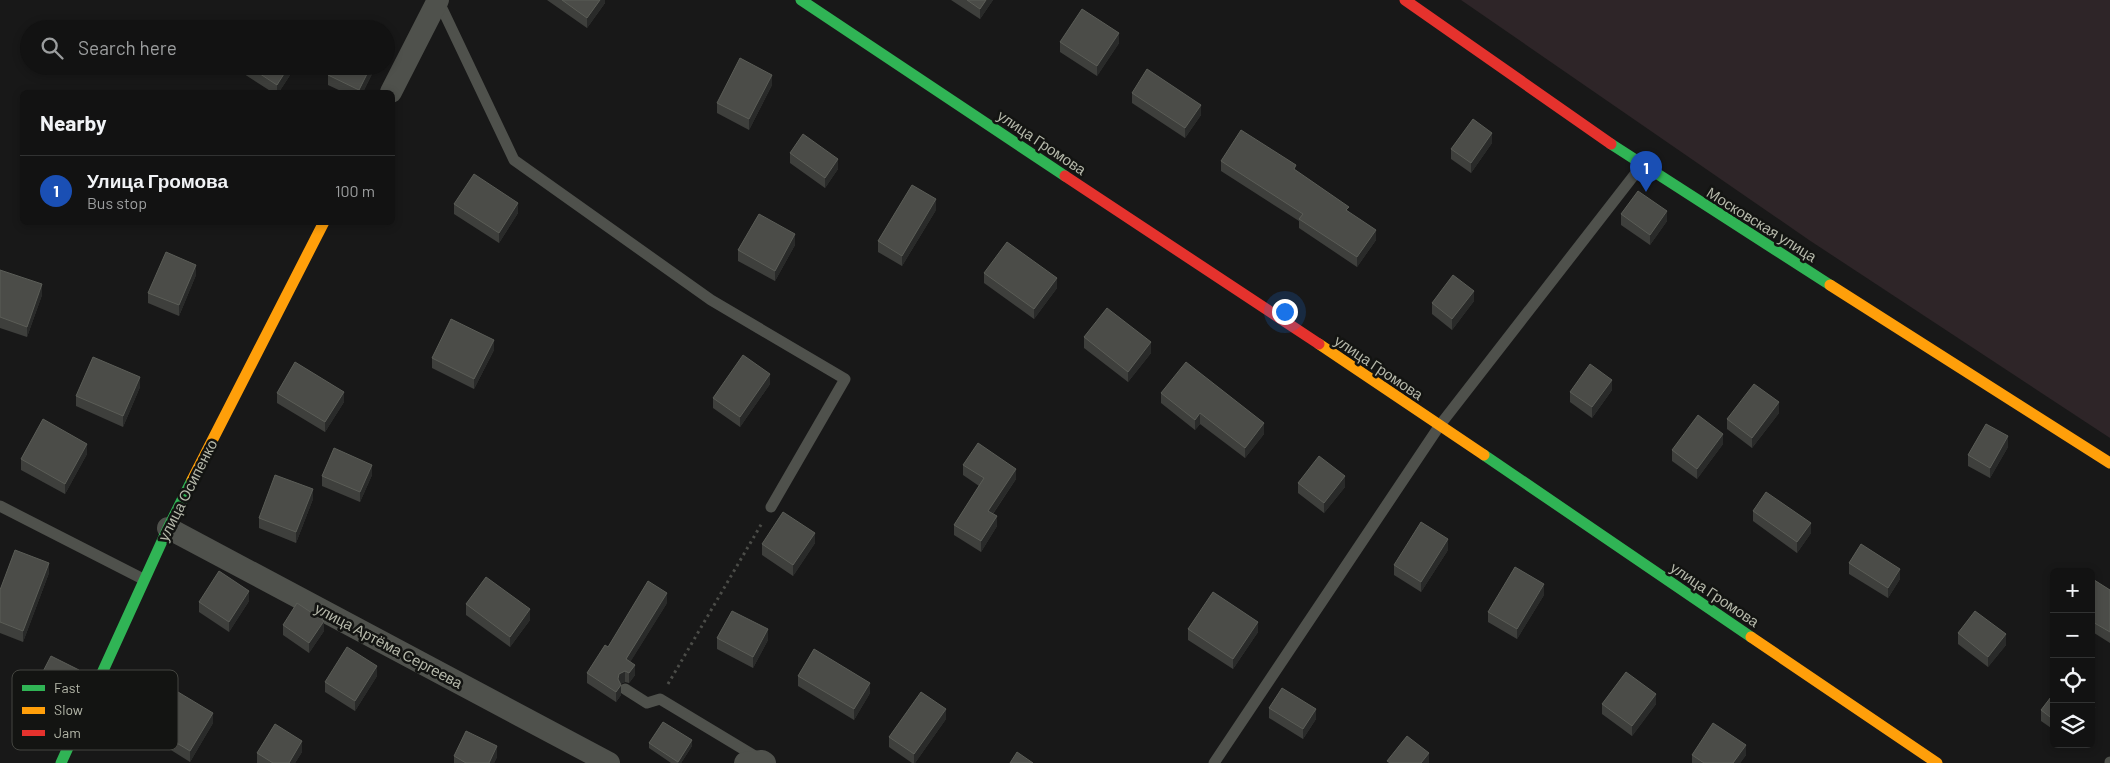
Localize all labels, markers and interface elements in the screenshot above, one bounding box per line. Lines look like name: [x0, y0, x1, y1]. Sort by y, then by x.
search box: [20, 20, 395, 75]
icon: search: [38, 34, 66, 62]
text: Search here: [78, 36, 177, 59]
street label: улица Громова: [994, 106, 1090, 179]
text: Nearby: [40, 110, 106, 135]
pin: 1: [1630, 151, 1662, 192]
text: Улица Громова: [87, 169, 228, 192]
text: 1: [53, 181, 59, 200]
text: 100 m: [335, 181, 375, 200]
street label: Московская улица: [1704, 183, 1821, 265]
text: Bus stop: [87, 193, 147, 212]
your location: [1272, 299, 1298, 325]
street label: улица Громова: [1331, 331, 1427, 404]
street label: улица Осипенко: [154, 436, 220, 544]
street label: улица Громова: [1667, 558, 1763, 631]
map controls: [2050, 568, 2095, 748]
button: +: [2050, 568, 2095, 613]
street label: улица Артёма Сергеева: [312, 598, 466, 692]
button: −: [2050, 613, 2095, 658]
button: locate: [2050, 658, 2095, 703]
legend: [12, 670, 178, 750]
text: Fast: [54, 679, 80, 696]
text: Slow: [54, 701, 83, 718]
button: layers: [2050, 703, 2095, 748]
text: Jam: [54, 724, 81, 741]

